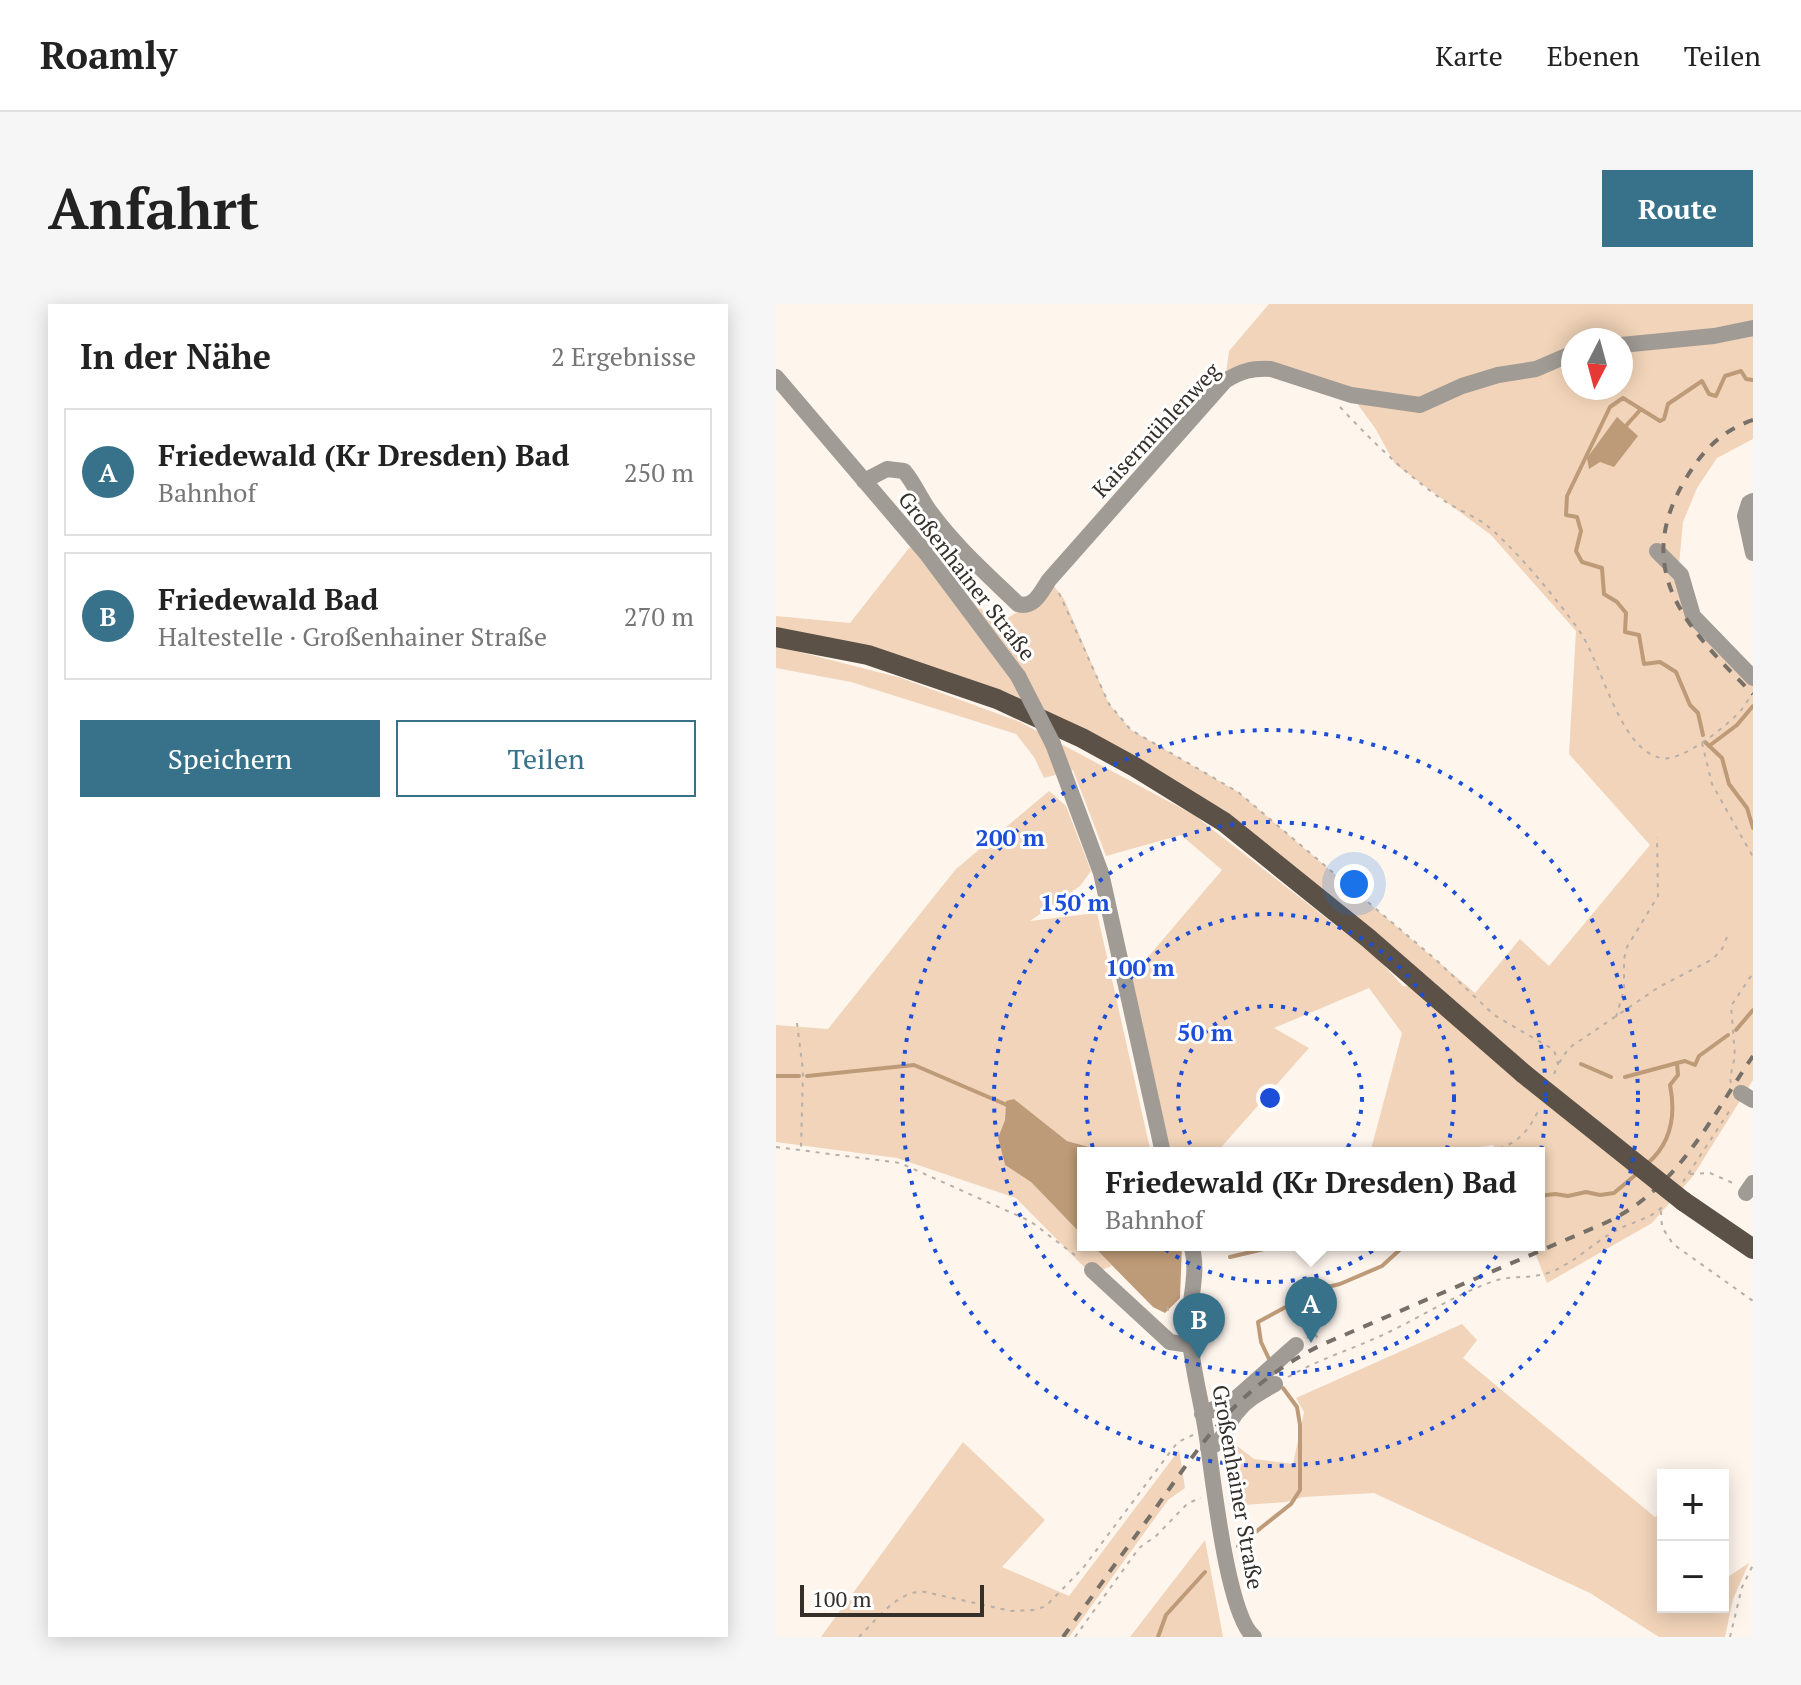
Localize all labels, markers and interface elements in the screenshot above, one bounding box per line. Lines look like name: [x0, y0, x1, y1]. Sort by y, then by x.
text: Roamly: [40, 30, 177, 80]
text: Karte: [1435, 37, 1503, 74]
text: Ebenen: [1547, 37, 1640, 74]
text: Teilen: [1684, 37, 1761, 74]
button: Route: [1602, 170, 1753, 247]
text: Anfahrt: [48, 171, 259, 245]
north arrow: [1561, 328, 1633, 400]
text: In der Nähe: [80, 334, 271, 379]
text: 2 Ergebnisse: [551, 339, 696, 373]
street label: Kaisermühlenweg: [1085, 356, 1226, 503]
text: Friedewald (Kr Dresden) Bad: [158, 435, 569, 475]
text: A: [99, 455, 117, 489]
text: 250 m: [624, 455, 694, 489]
text: Bahnhof: [158, 475, 256, 509]
street label: Großenhainer Straße: [892, 485, 1043, 666]
text: Friedewald Bad: [158, 579, 378, 619]
text: B: [100, 599, 116, 633]
text: 270 m: [624, 599, 694, 633]
text: Haltestelle · Großenhainer Straße: [158, 619, 547, 653]
button: Speichern: [80, 720, 380, 797]
button: Teilen: [396, 720, 696, 797]
text: 200 m: [975, 821, 1045, 853]
your location: [1334, 864, 1374, 904]
text: 150 m: [1040, 886, 1110, 918]
text: 100 m: [1105, 951, 1175, 983]
text: 50 m: [1177, 1016, 1233, 1048]
centre of rings: [1256, 1084, 1284, 1112]
popup: [1077, 1147, 1545, 1251]
text: Friedewald (Kr Dresden) Bad: [1105, 1162, 1517, 1202]
text: Bahnhof: [1105, 1202, 1204, 1236]
pin: A: [1285, 1277, 1337, 1343]
pin: B: [1173, 1293, 1225, 1359]
street label: Großenhainer Straße: [1206, 1382, 1271, 1591]
map controls: [1657, 1469, 1729, 1613]
button: +: [1657, 1469, 1729, 1541]
button: −: [1657, 1541, 1729, 1613]
scale bar: [800, 1581, 984, 1617]
text: 100 m: [812, 1584, 872, 1613]

